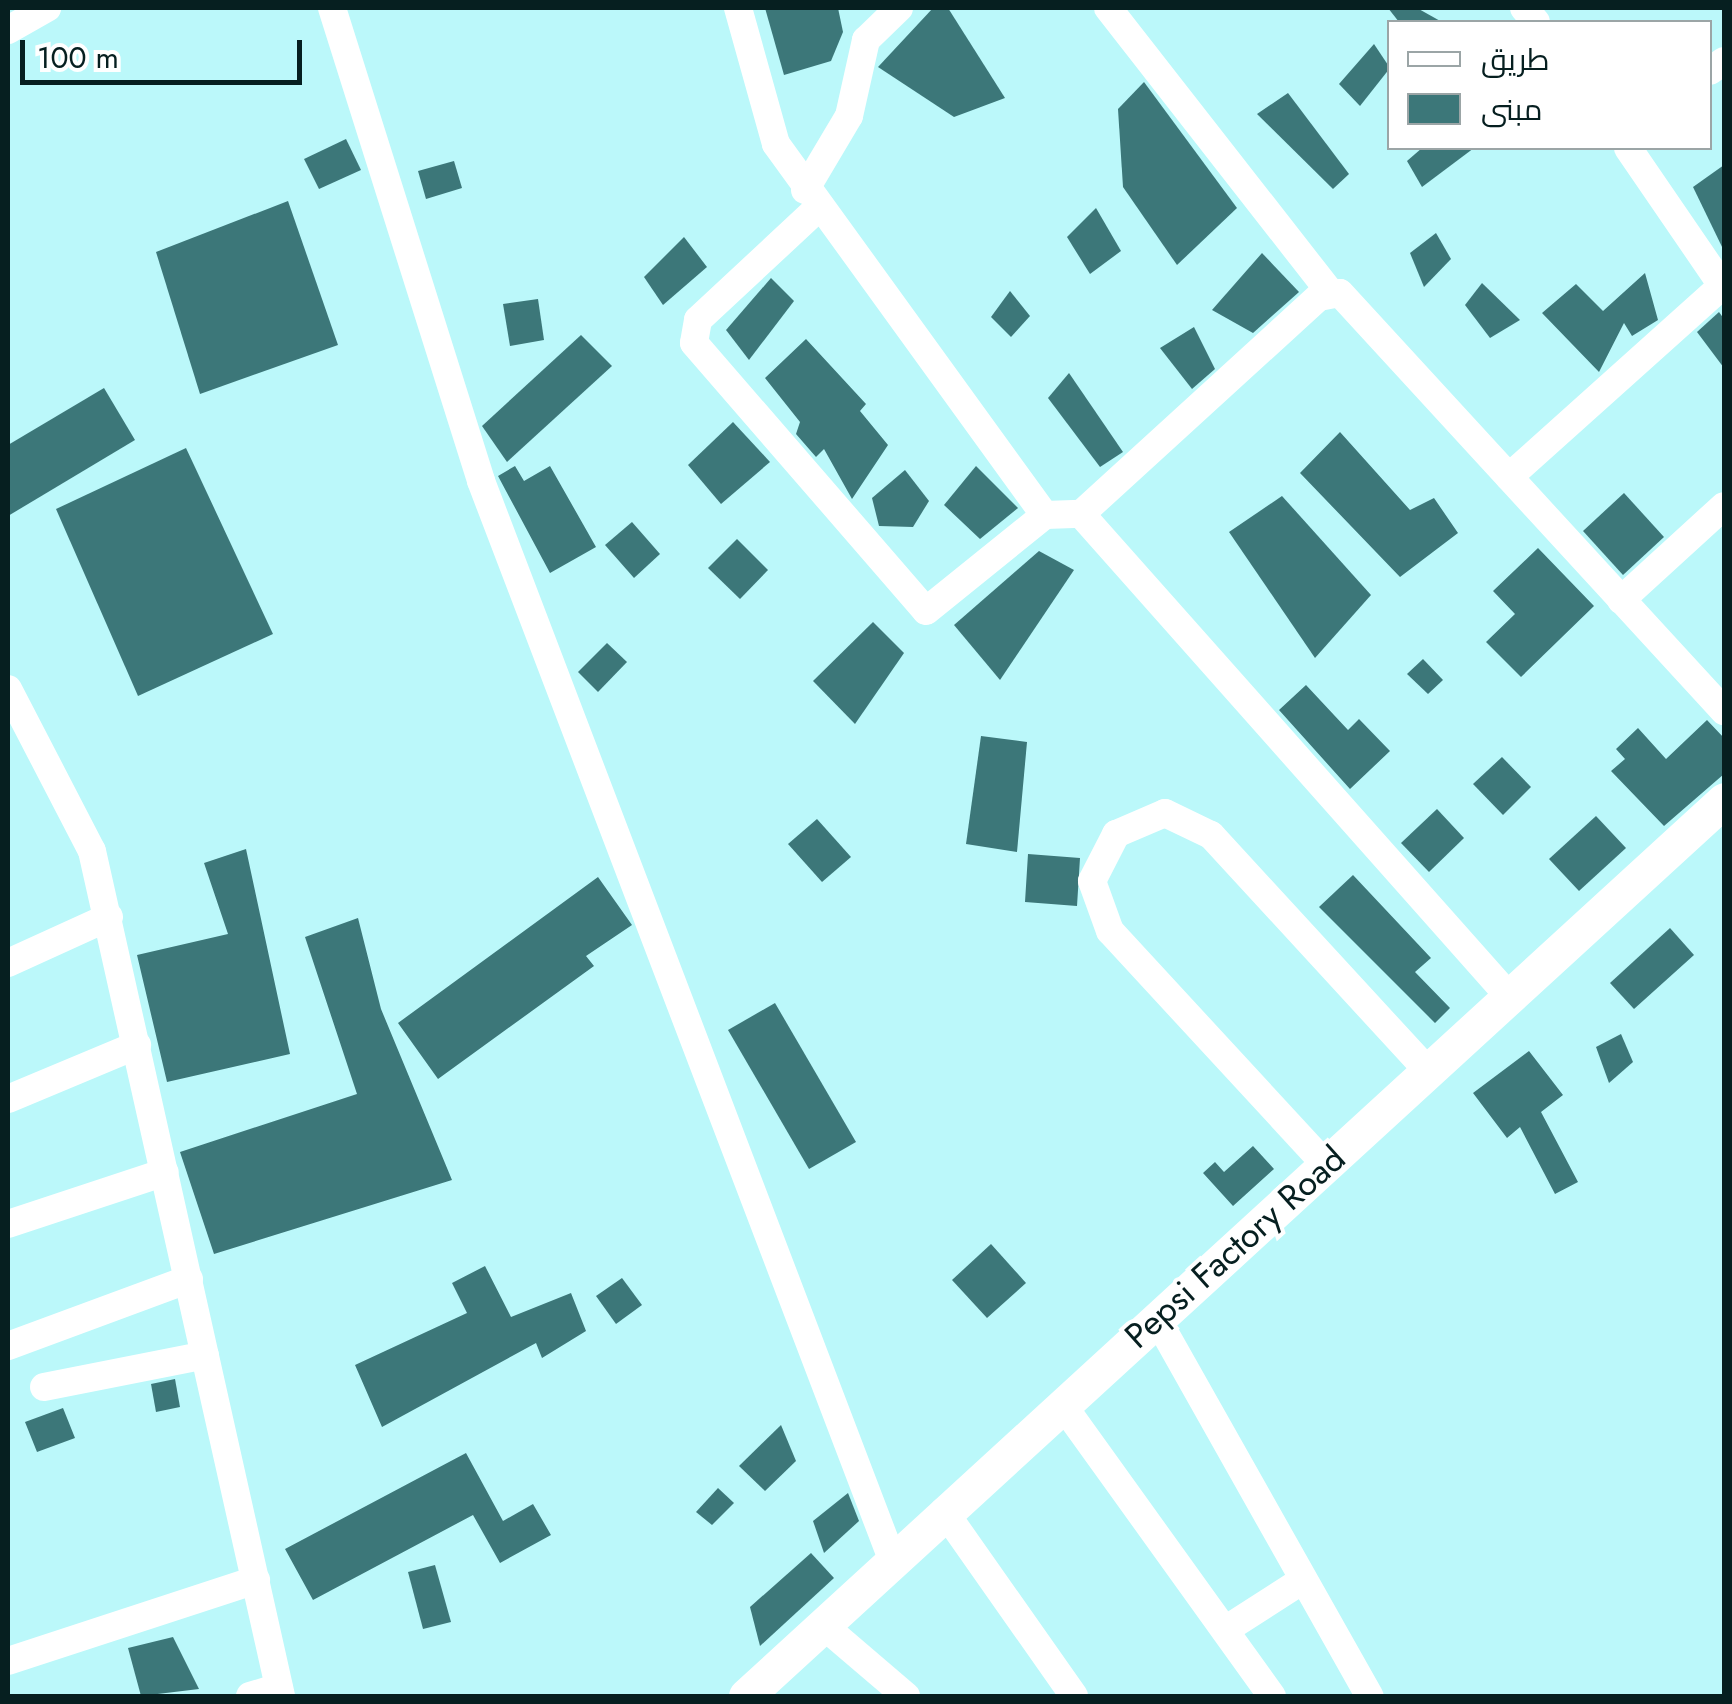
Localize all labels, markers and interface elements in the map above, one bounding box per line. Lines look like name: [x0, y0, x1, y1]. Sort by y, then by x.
scale bar: [25, 20, 308, 82]
legend: [1387, 20, 1712, 150]
text: 100 m: [37, 36, 119, 79]
text: طريق: [1481, 38, 1550, 81]
text: مبنى: [1481, 88, 1542, 131]
street label: Pepsi Factory Road: [1116, 1137, 1354, 1357]

